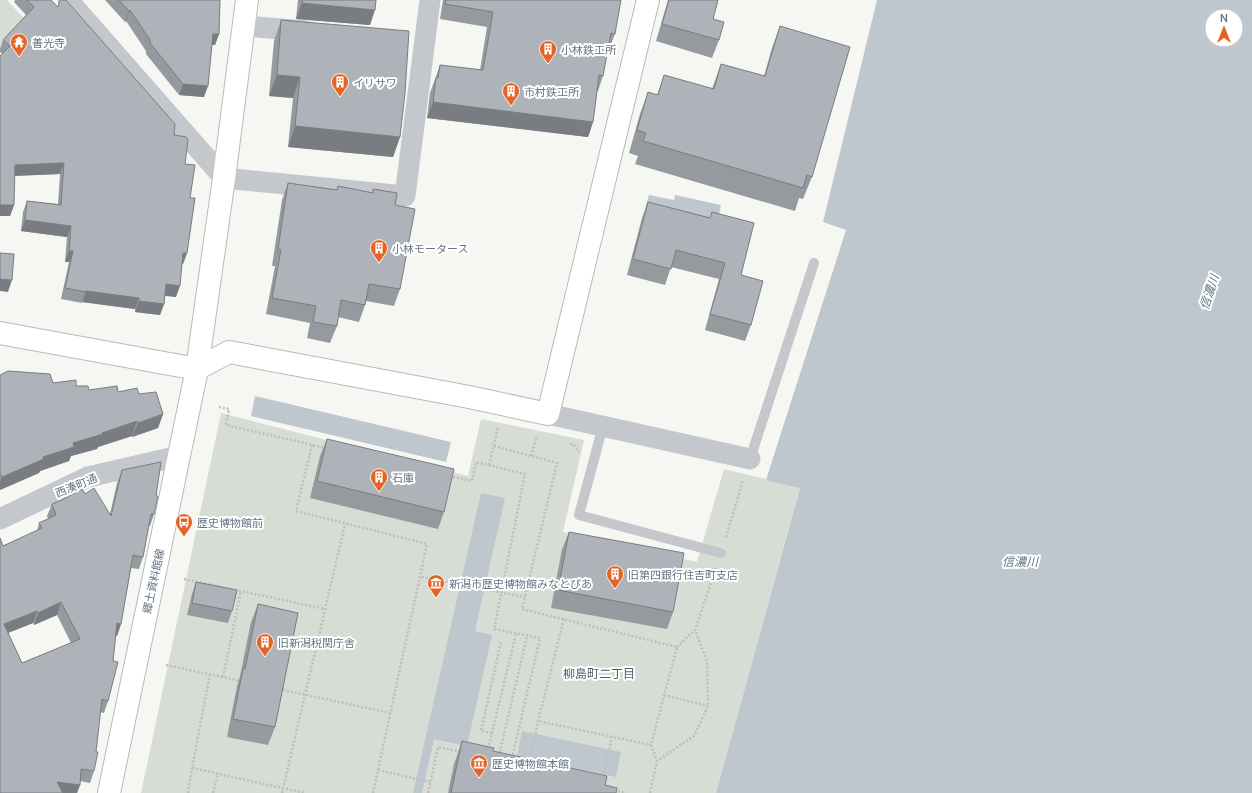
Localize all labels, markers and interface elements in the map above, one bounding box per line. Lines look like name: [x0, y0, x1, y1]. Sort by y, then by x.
north arrow: [1204, 8, 1244, 48]
text: N: [1220, 10, 1228, 25]
temple icon: 善光寺: [9, 32, 29, 57]
place label: 善光寺: [32, 35, 65, 50]
building icon: 小林鉄工所: [538, 39, 558, 64]
place label: 小林鉄工所: [561, 42, 617, 57]
building icon: イリサワ: [330, 72, 350, 97]
place label: イリサワ: [353, 75, 397, 90]
building icon: 市村鉄工所: [501, 81, 521, 106]
place label: 市村鉄工所: [524, 84, 580, 99]
building icon: 小林モータース: [369, 238, 389, 263]
place label: 小林モータース: [392, 241, 468, 256]
water label: 信濃川: [1195, 270, 1223, 312]
building icon: 石庫: [369, 467, 389, 492]
street label: 西湊町通: [53, 470, 99, 500]
place label: 石庫: [392, 470, 414, 485]
bus stop icon: 歴史博物館前: [174, 512, 194, 537]
place label: 歴史博物館前: [197, 515, 263, 530]
street label: 郷土資料館線: [139, 547, 167, 615]
water label: 信濃川: [1002, 553, 1040, 570]
building icon: 旧第四銀行住吉町支店: [605, 564, 625, 589]
place label: 旧第四銀行住吉町支店: [628, 567, 738, 582]
museum icon: 新潟市歴史博物館みなとぴあ: [426, 573, 446, 598]
place label: 新潟市歴史博物館みなとぴあ: [449, 576, 592, 591]
building icon: 旧新潟税関庁舎: [255, 632, 275, 657]
place label: 旧新潟税関庁舎: [278, 635, 355, 650]
district label: 柳島町二丁目: [563, 665, 635, 682]
museum icon: 歴史博物館本館: [469, 753, 489, 778]
place label: 歴史博物館本館: [492, 756, 569, 771]

